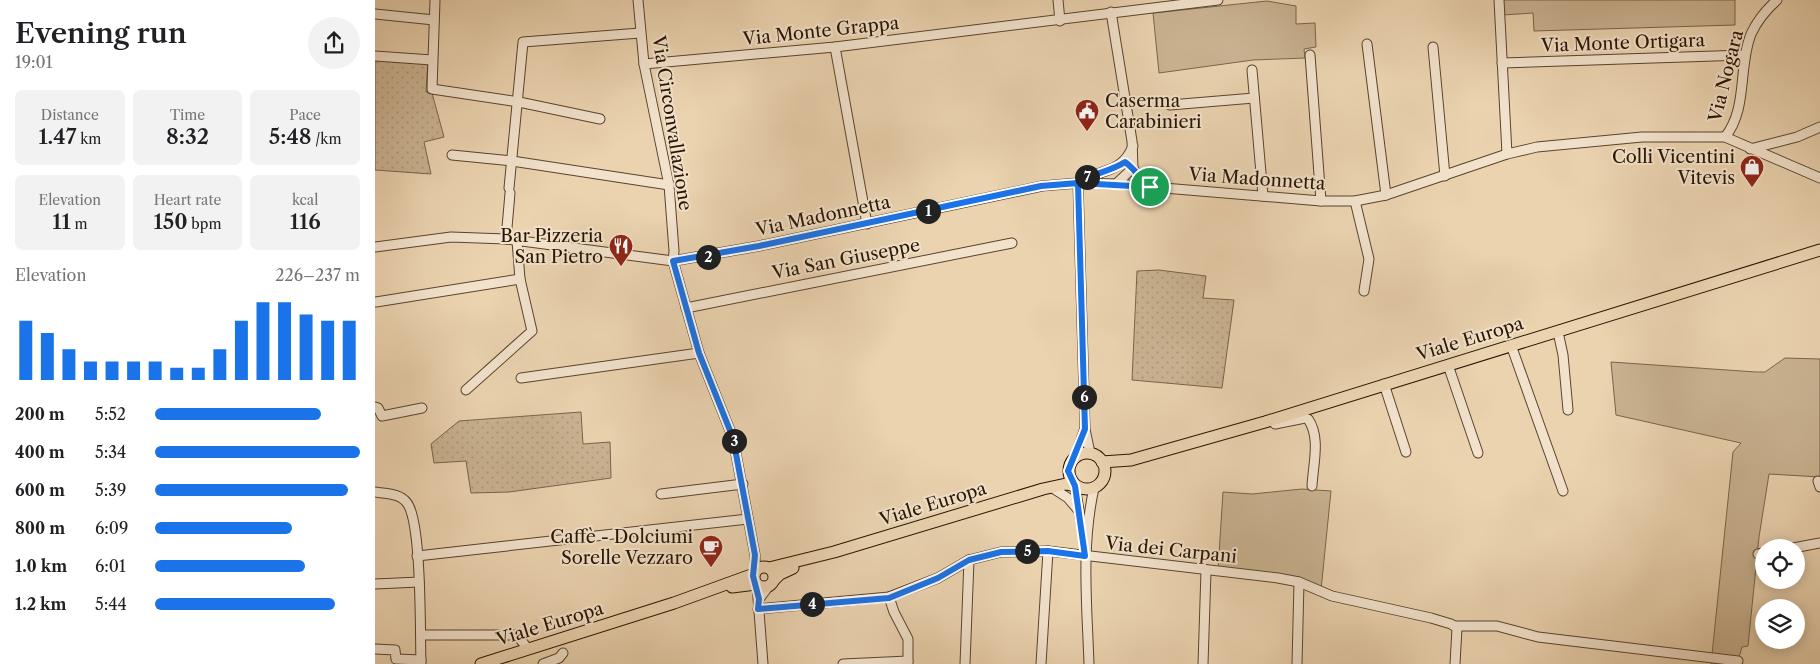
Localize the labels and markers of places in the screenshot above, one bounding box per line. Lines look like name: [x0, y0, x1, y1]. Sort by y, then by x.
place label: Caserma Carabinieri: [1105, 90, 1202, 133]
public building icon: Caserma Carabinieri: [1074, 98, 1100, 132]
place label: Colli Vicentini Vitevis: [1612, 146, 1736, 189]
shop icon: Colli Vicentini Vitevis: [1739, 154, 1765, 188]
pin: 7: [1075, 164, 1099, 190]
pin: [1129, 166, 1171, 208]
pin: 1: [915, 198, 941, 224]
place label: Bar Pizzeria San Pietro: [500, 225, 604, 268]
restaurant icon: Bar Pizzeria San Pietro: [608, 233, 634, 267]
pin: 2: [695, 244, 721, 270]
pin: 6: [1071, 384, 1097, 410]
pin: 3: [721, 428, 747, 454]
place label: Caffè - Dolciumi Sorelle Vezzaro: [550, 526, 694, 569]
cafe icon: Caffè - Dolciumi Sorelle Vezzaro: [698, 534, 724, 568]
pin: 5: [1015, 538, 1039, 564]
pin: 4: [799, 592, 825, 616]

